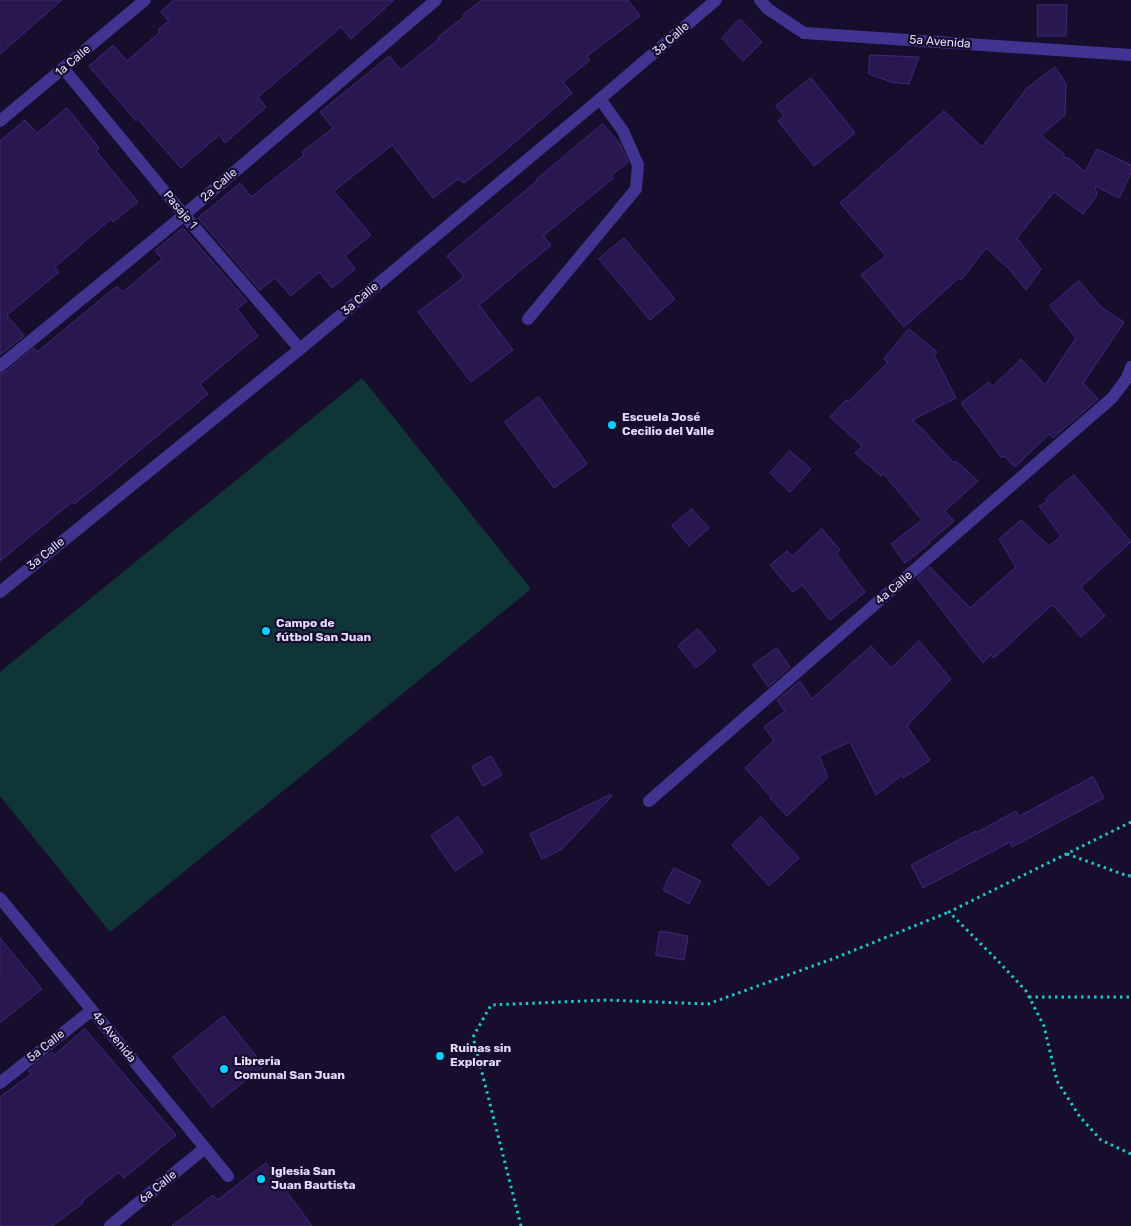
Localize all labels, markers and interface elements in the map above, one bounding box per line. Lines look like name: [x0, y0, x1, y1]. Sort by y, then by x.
street label: 3a Calle: [650, 19, 692, 59]
street label: 5a Avenida: [909, 33, 971, 51]
street label: 1a Calle: [52, 42, 94, 80]
street label: 2a Calle: [198, 165, 240, 205]
street label: Pasaje 1: [160, 188, 200, 232]
street label: 3a Calle: [339, 279, 381, 319]
place label: Escuela José Cecilio del Valle: [622, 411, 714, 439]
marker: Escuela José Cecilio del Valle: [606, 419, 618, 431]
street label: 3a Calle: [24, 535, 68, 573]
street label: 4a Calle: [873, 568, 915, 608]
place label: Campo de fútbol San Juan: [276, 617, 371, 645]
marker: Campo de fútbol San Juan: [260, 625, 272, 637]
street label: 4a Avenida: [89, 1008, 139, 1066]
street label: 5a Calle: [24, 1027, 68, 1065]
place label: Ruinas sin Explorar: [450, 1042, 511, 1070]
marker: Ruinas sin Explorar: [434, 1050, 446, 1062]
place label: Libreria Comunal San Juan: [234, 1055, 345, 1083]
marker: Libreria Comunal San Juan: [218, 1063, 230, 1075]
place label: Iglesia San Juan Bautista: [271, 1165, 356, 1193]
street label: 6a Calle: [136, 1168, 180, 1206]
marker: Iglesia San Juan Bautista: [255, 1173, 267, 1185]

